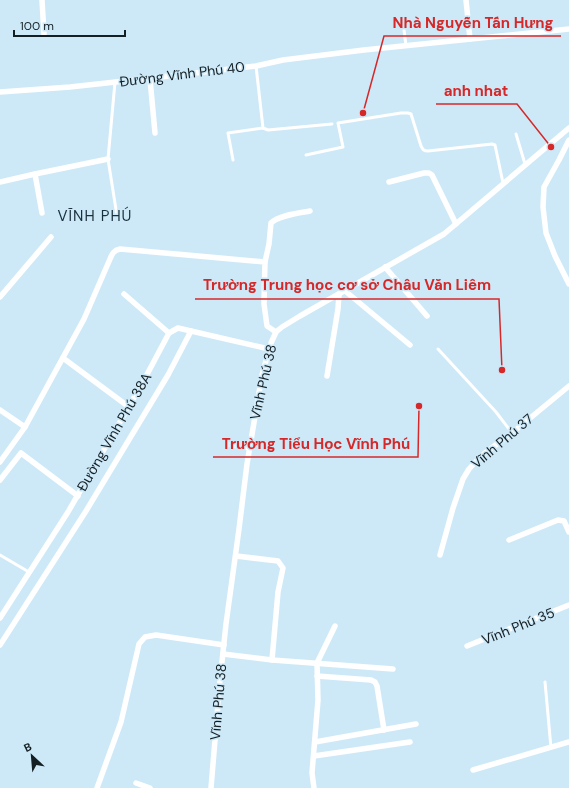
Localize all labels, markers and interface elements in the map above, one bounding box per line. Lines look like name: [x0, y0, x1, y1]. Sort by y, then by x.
callout: Nhà Nguyễn Tấn Hưng: [384, 9, 561, 36]
scale bar: [14, 12, 125, 38]
text: Nhà Nguyễn Tấn Hưng: [393, 13, 553, 33]
text: 100 m: [20, 18, 54, 34]
street label: Đường Vĩnh Phú 40: [118, 57, 246, 91]
callout: anh nhat: [436, 77, 517, 104]
text: anh nhat: [444, 81, 508, 101]
district label: VĨNH PHÚ: [58, 206, 132, 226]
callout: Trường Trung học cơ sở Châu Văn Liêm: [195, 272, 499, 299]
text: Trường Trung học cơ sở Châu Văn Liêm: [203, 275, 491, 295]
street label: Vĩnh Phú 38: [246, 342, 280, 422]
street label: Đường Vĩnh Phú 38A: [73, 370, 155, 494]
street label: Vĩnh Phú 37: [467, 410, 537, 472]
callout: Trường Tiểu Học Vĩnh Phú: [213, 430, 418, 457]
text: Trường Tiểu Học Vĩnh Phú: [222, 434, 410, 454]
street label: Vĩnh Phú 35: [479, 603, 557, 649]
street label: Vĩnh Phú 38: [206, 663, 230, 741]
north arrow: [12, 736, 52, 776]
text: B: [21, 739, 34, 755]

